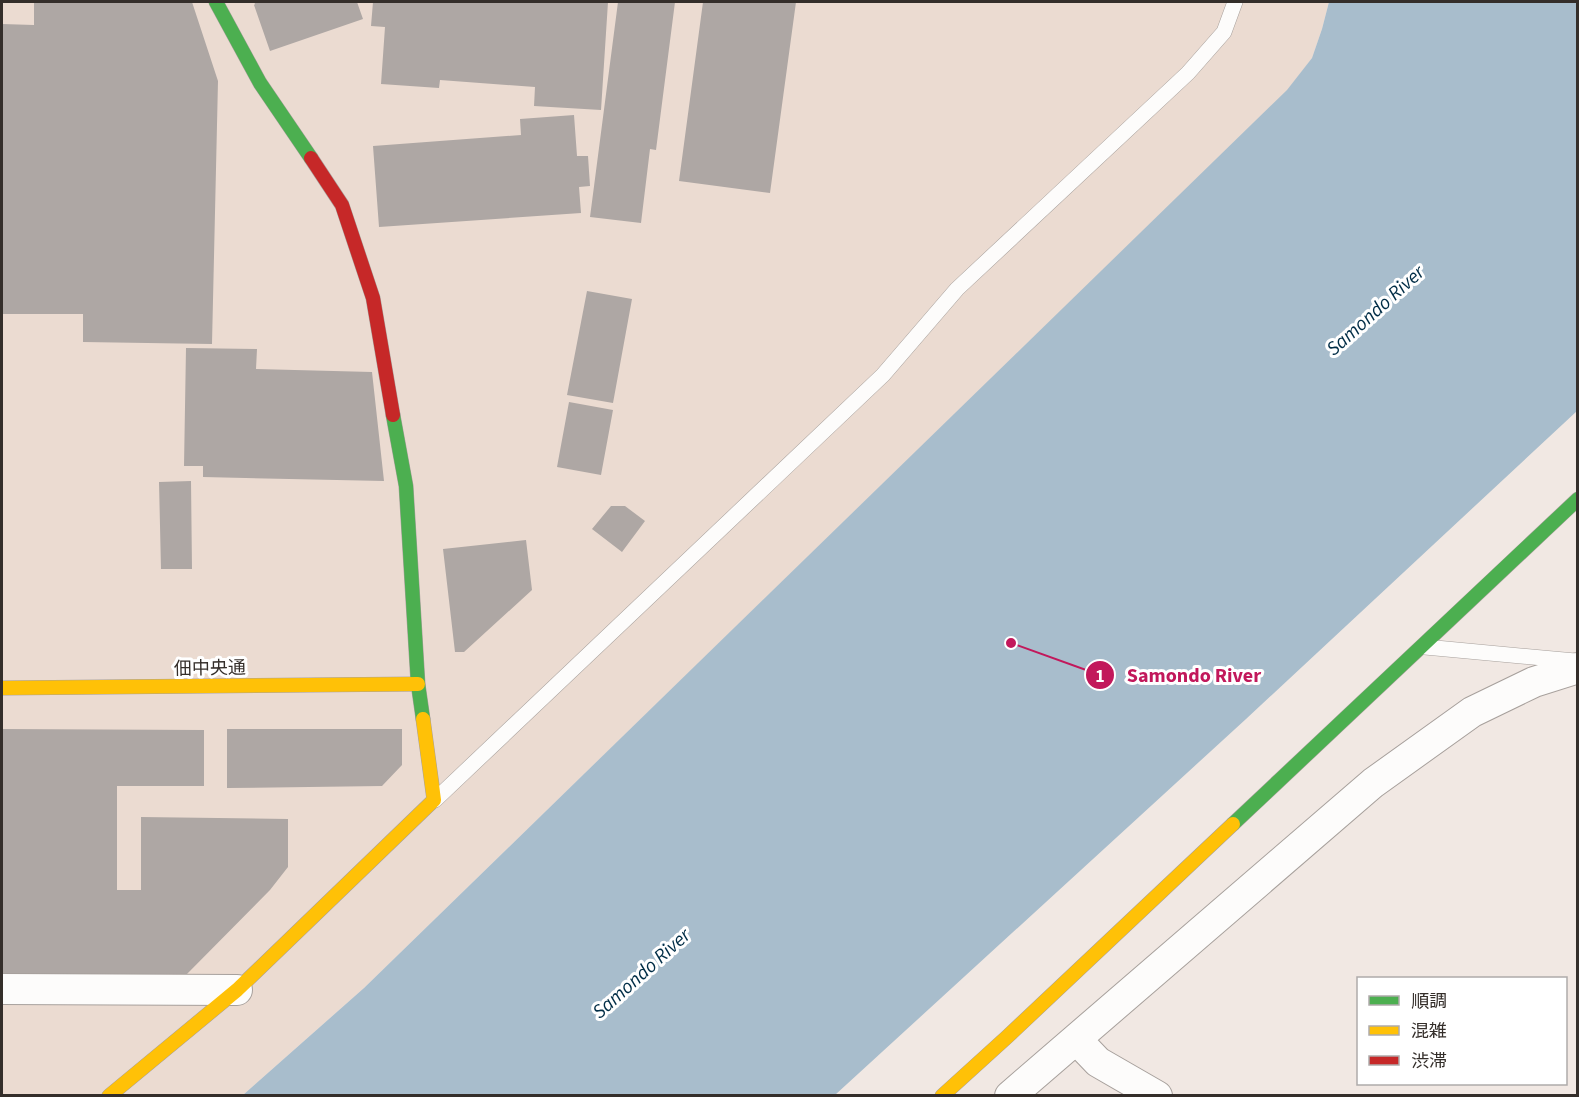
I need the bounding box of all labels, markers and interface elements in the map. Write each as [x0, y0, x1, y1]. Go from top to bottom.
water label: Samondo River [1320, 258, 1432, 363]
street label: 佃中央通 [174, 655, 246, 682]
callout: Samondo River [1085, 656, 1273, 694]
text: Samondo River [1127, 662, 1261, 690]
text: 1 [1095, 664, 1105, 689]
water label: Samondo River [586, 921, 698, 1026]
legend [1357, 977, 1567, 1085]
text: 順調 [1411, 989, 1447, 1014]
text: 混雑 [1411, 1019, 1447, 1044]
text: 渋滞 [1411, 1049, 1447, 1074]

